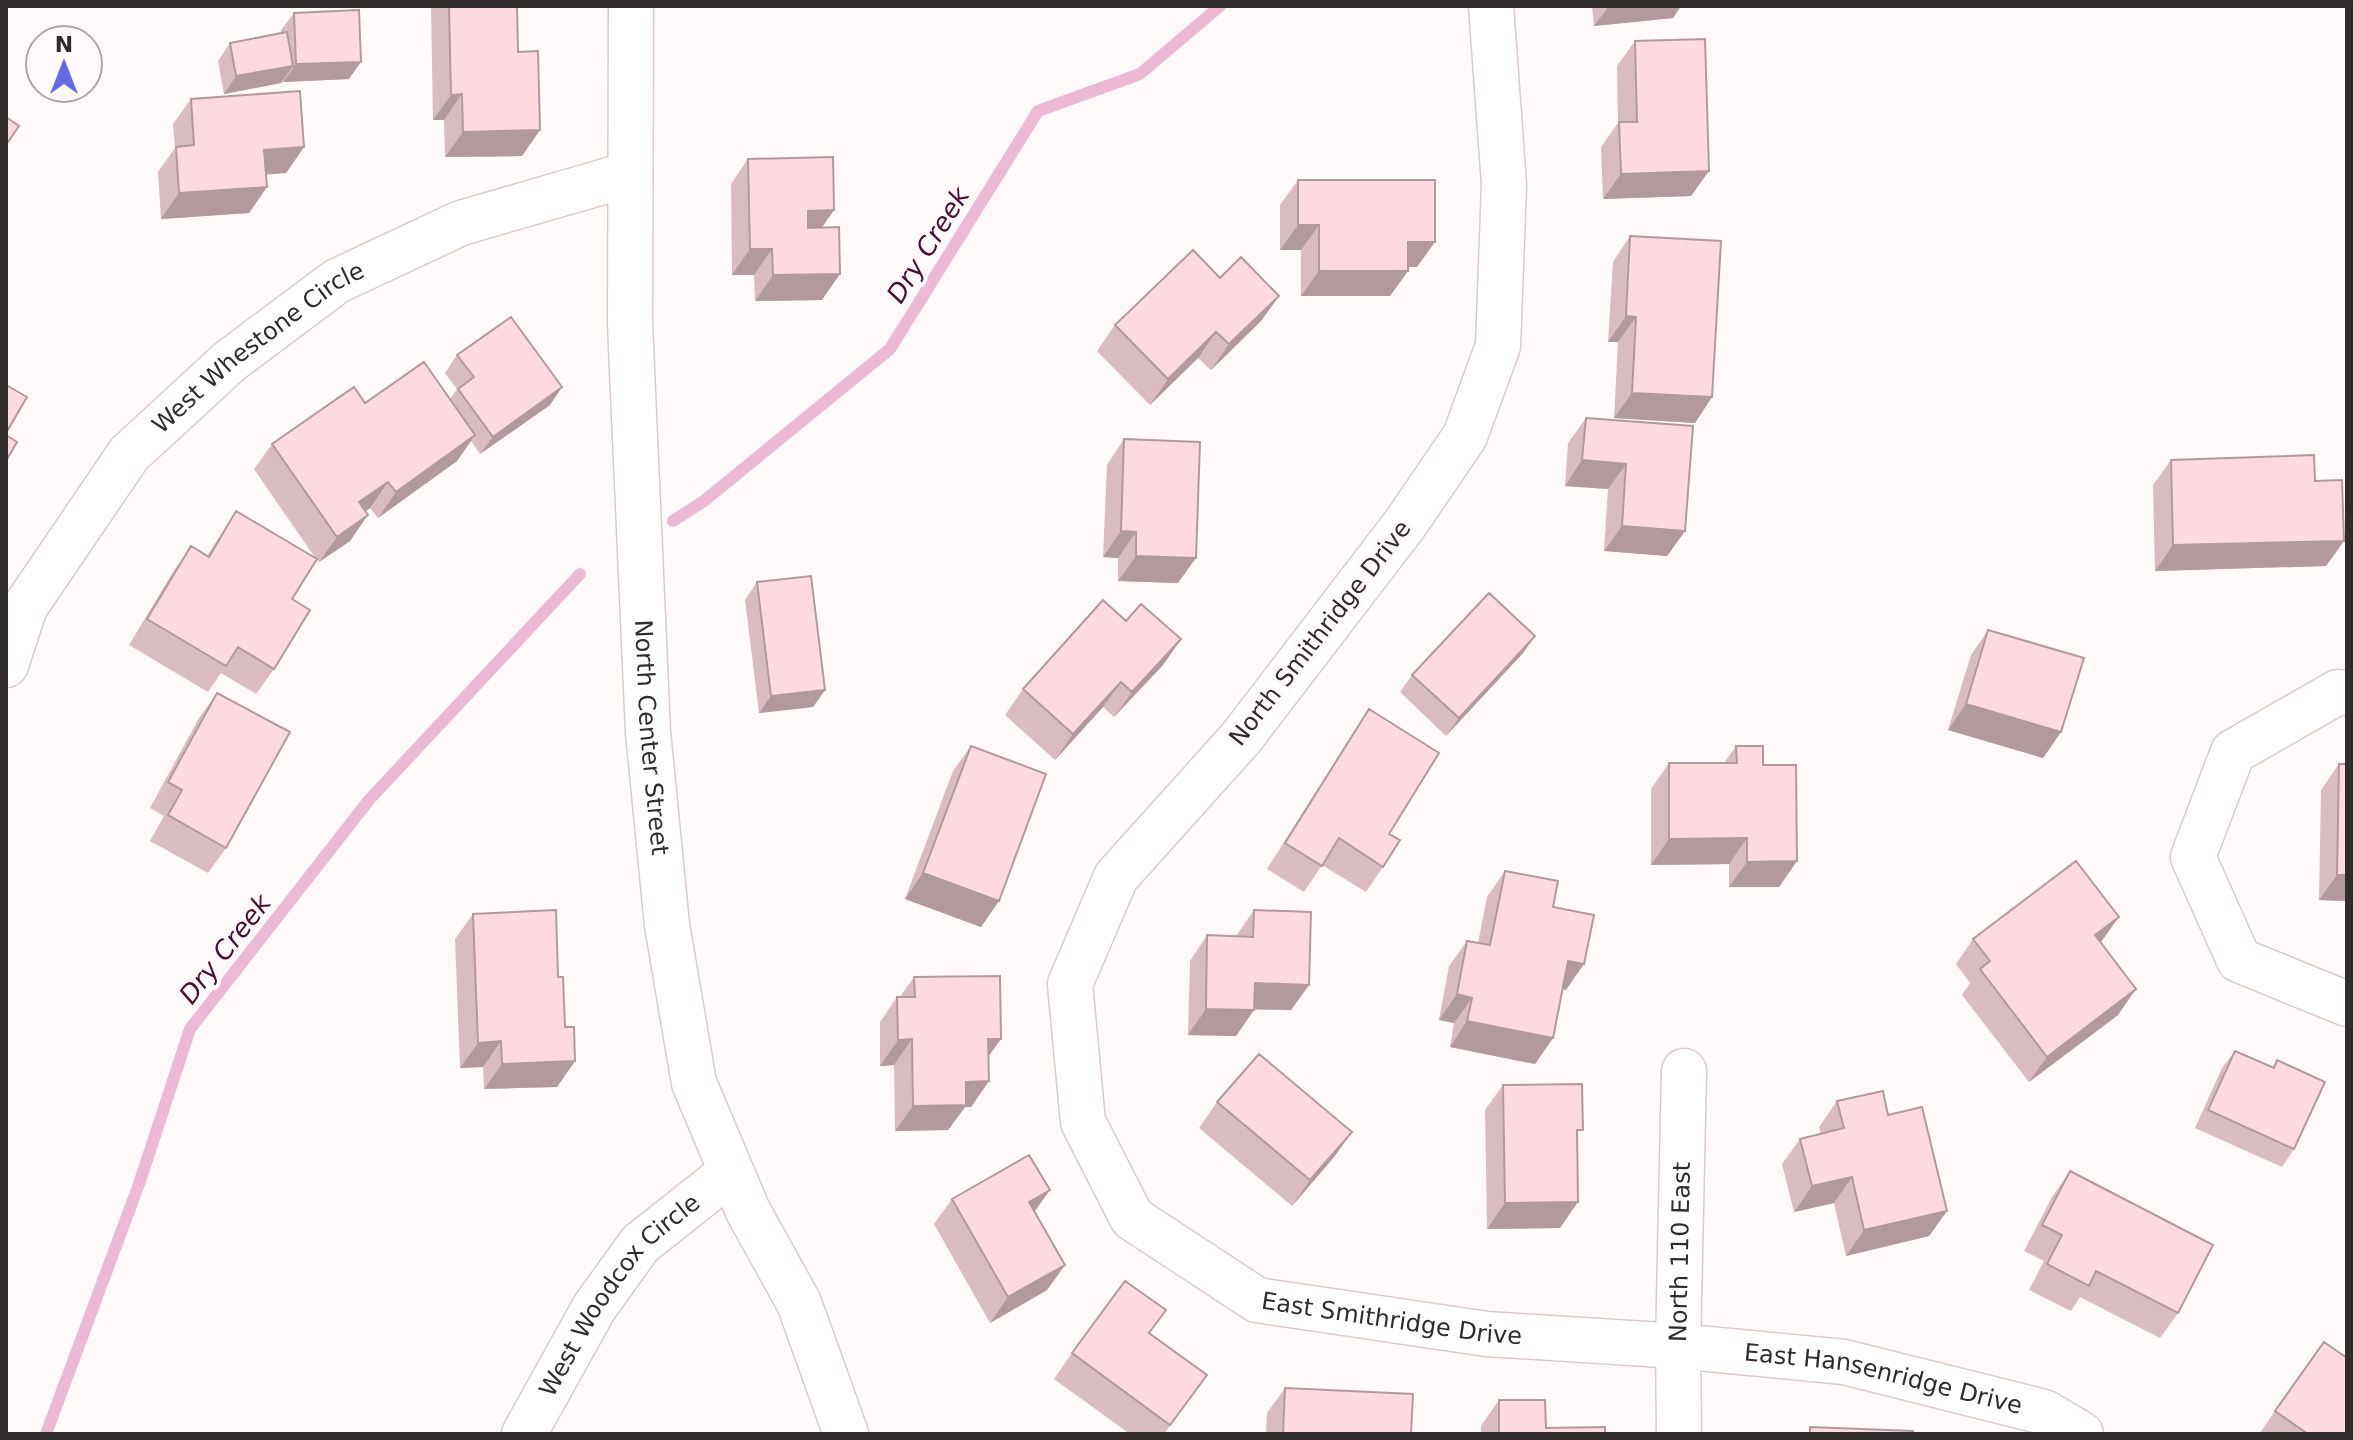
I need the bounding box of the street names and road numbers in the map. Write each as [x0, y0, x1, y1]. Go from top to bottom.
street label: West Whestone Circle [147, 256, 368, 439]
street label: North Smithridge Drive [1223, 515, 1417, 751]
street label: North Center Street [629, 619, 674, 856]
street label: North 110 East [1664, 1162, 1696, 1342]
street label: West Woodcox Circle [534, 1188, 705, 1401]
street label: East Smithridge Drive [1260, 1287, 1523, 1350]
street label: East Hansenridge Drive [1743, 1338, 2025, 1420]

